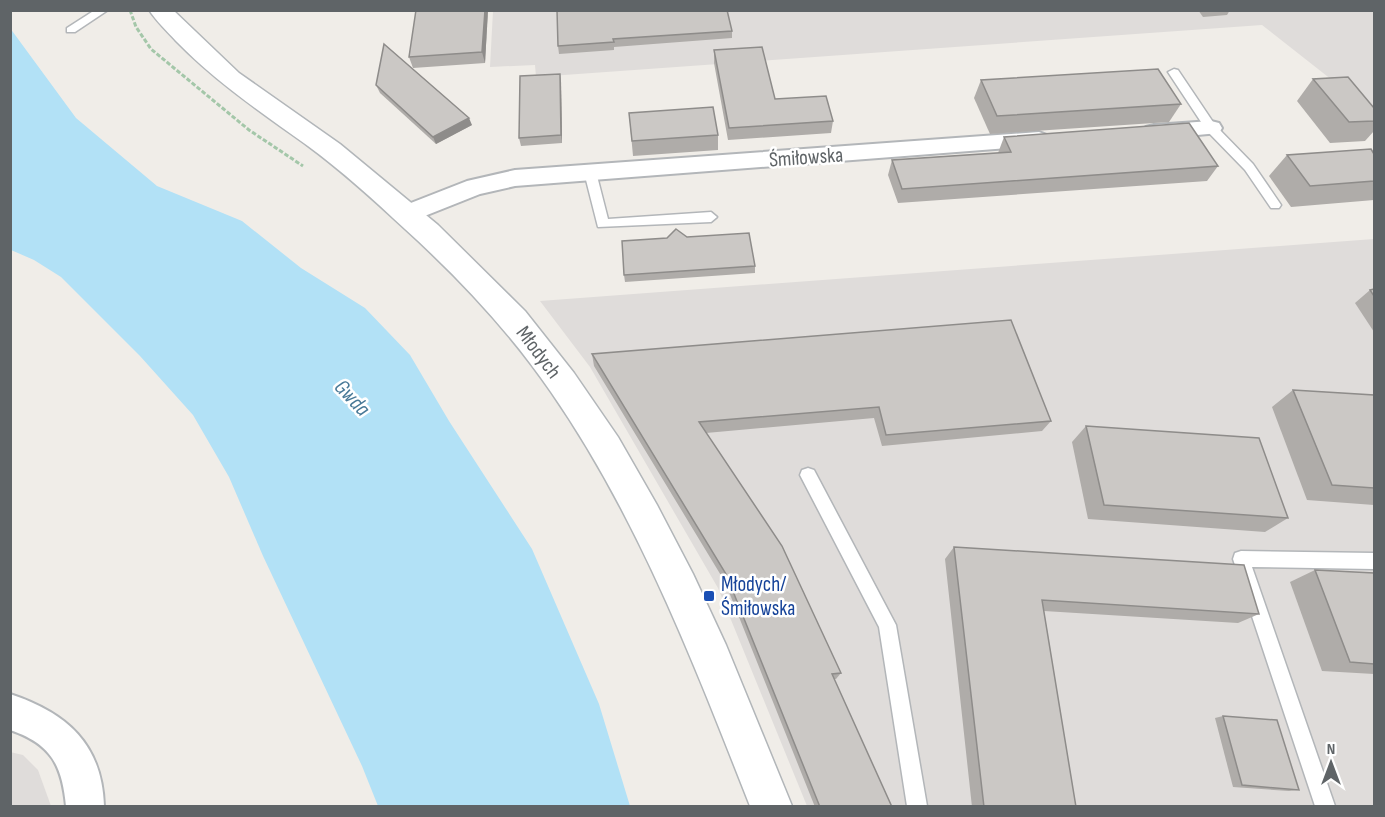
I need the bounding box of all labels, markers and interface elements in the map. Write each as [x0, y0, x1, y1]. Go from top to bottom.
street label: Śmiłowska [768, 142, 844, 173]
street label: Młodych [511, 321, 566, 383]
water label: Gwda [328, 374, 376, 422]
place label: Młodych/ Śmiłowska [721, 572, 795, 621]
marker: Młodych/ Śmiłowska [702, 589, 716, 603]
north arrow [1301, 733, 1361, 793]
text: N [1327, 740, 1335, 759]

